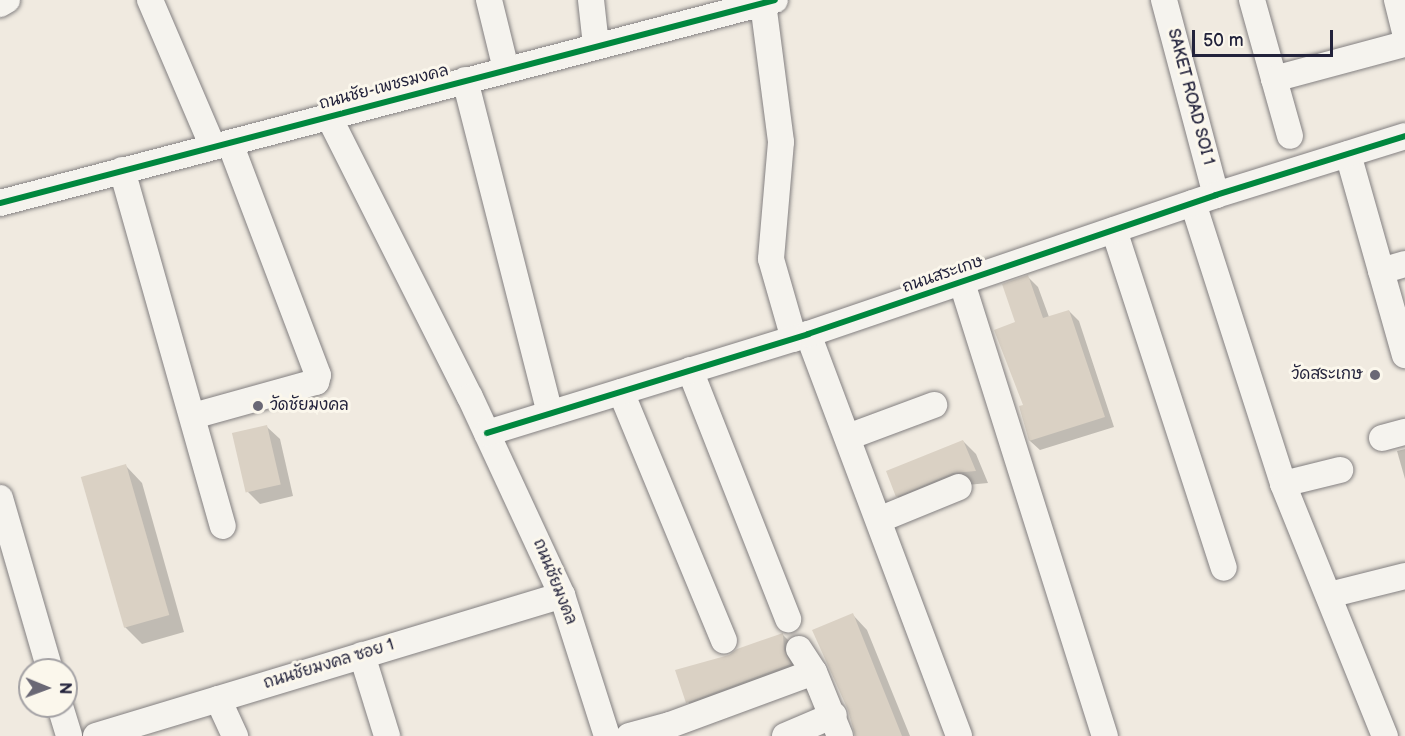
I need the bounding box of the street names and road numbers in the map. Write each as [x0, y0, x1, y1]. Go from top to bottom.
street label: SAKET ROAD SOI 1 [1163, 27, 1217, 167]
street label: ถนนชัย-เพชรมงคล [317, 62, 451, 114]
street label: ถนนสระเกษ [900, 252, 986, 298]
street label: ถนนชัยมงคล [528, 536, 580, 628]
street label: ถนนชัยมงคล ซอย 1 [261, 636, 397, 694]

